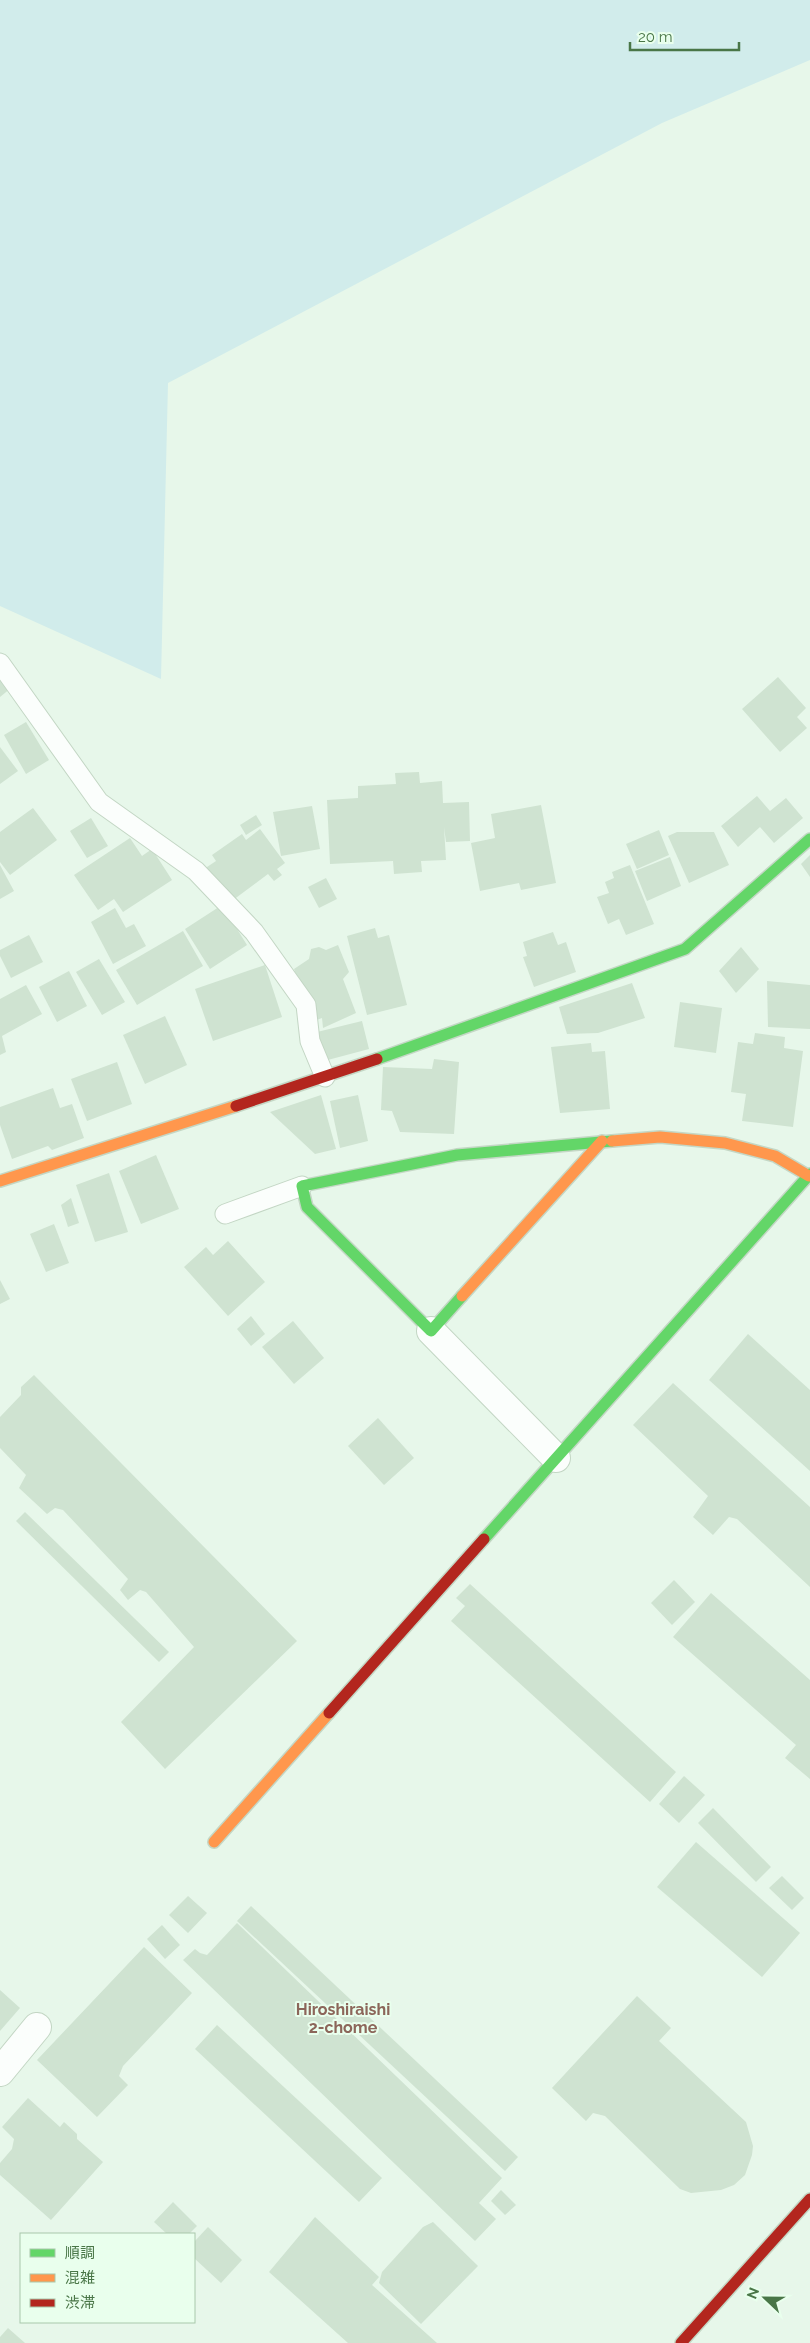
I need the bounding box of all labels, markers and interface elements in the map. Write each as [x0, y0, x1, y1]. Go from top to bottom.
scale bar [630, 20, 739, 52]
text: 20 m [638, 28, 673, 46]
district label: Hiroshiraishi 2-chome [296, 2000, 390, 2037]
legend [20, 2233, 195, 2323]
text: 順調 [65, 2244, 95, 2262]
text: 混雑 [65, 2269, 95, 2287]
north arrow [740, 2273, 790, 2323]
text: N [744, 2285, 762, 2301]
text: 渋滞 [65, 2294, 95, 2312]

